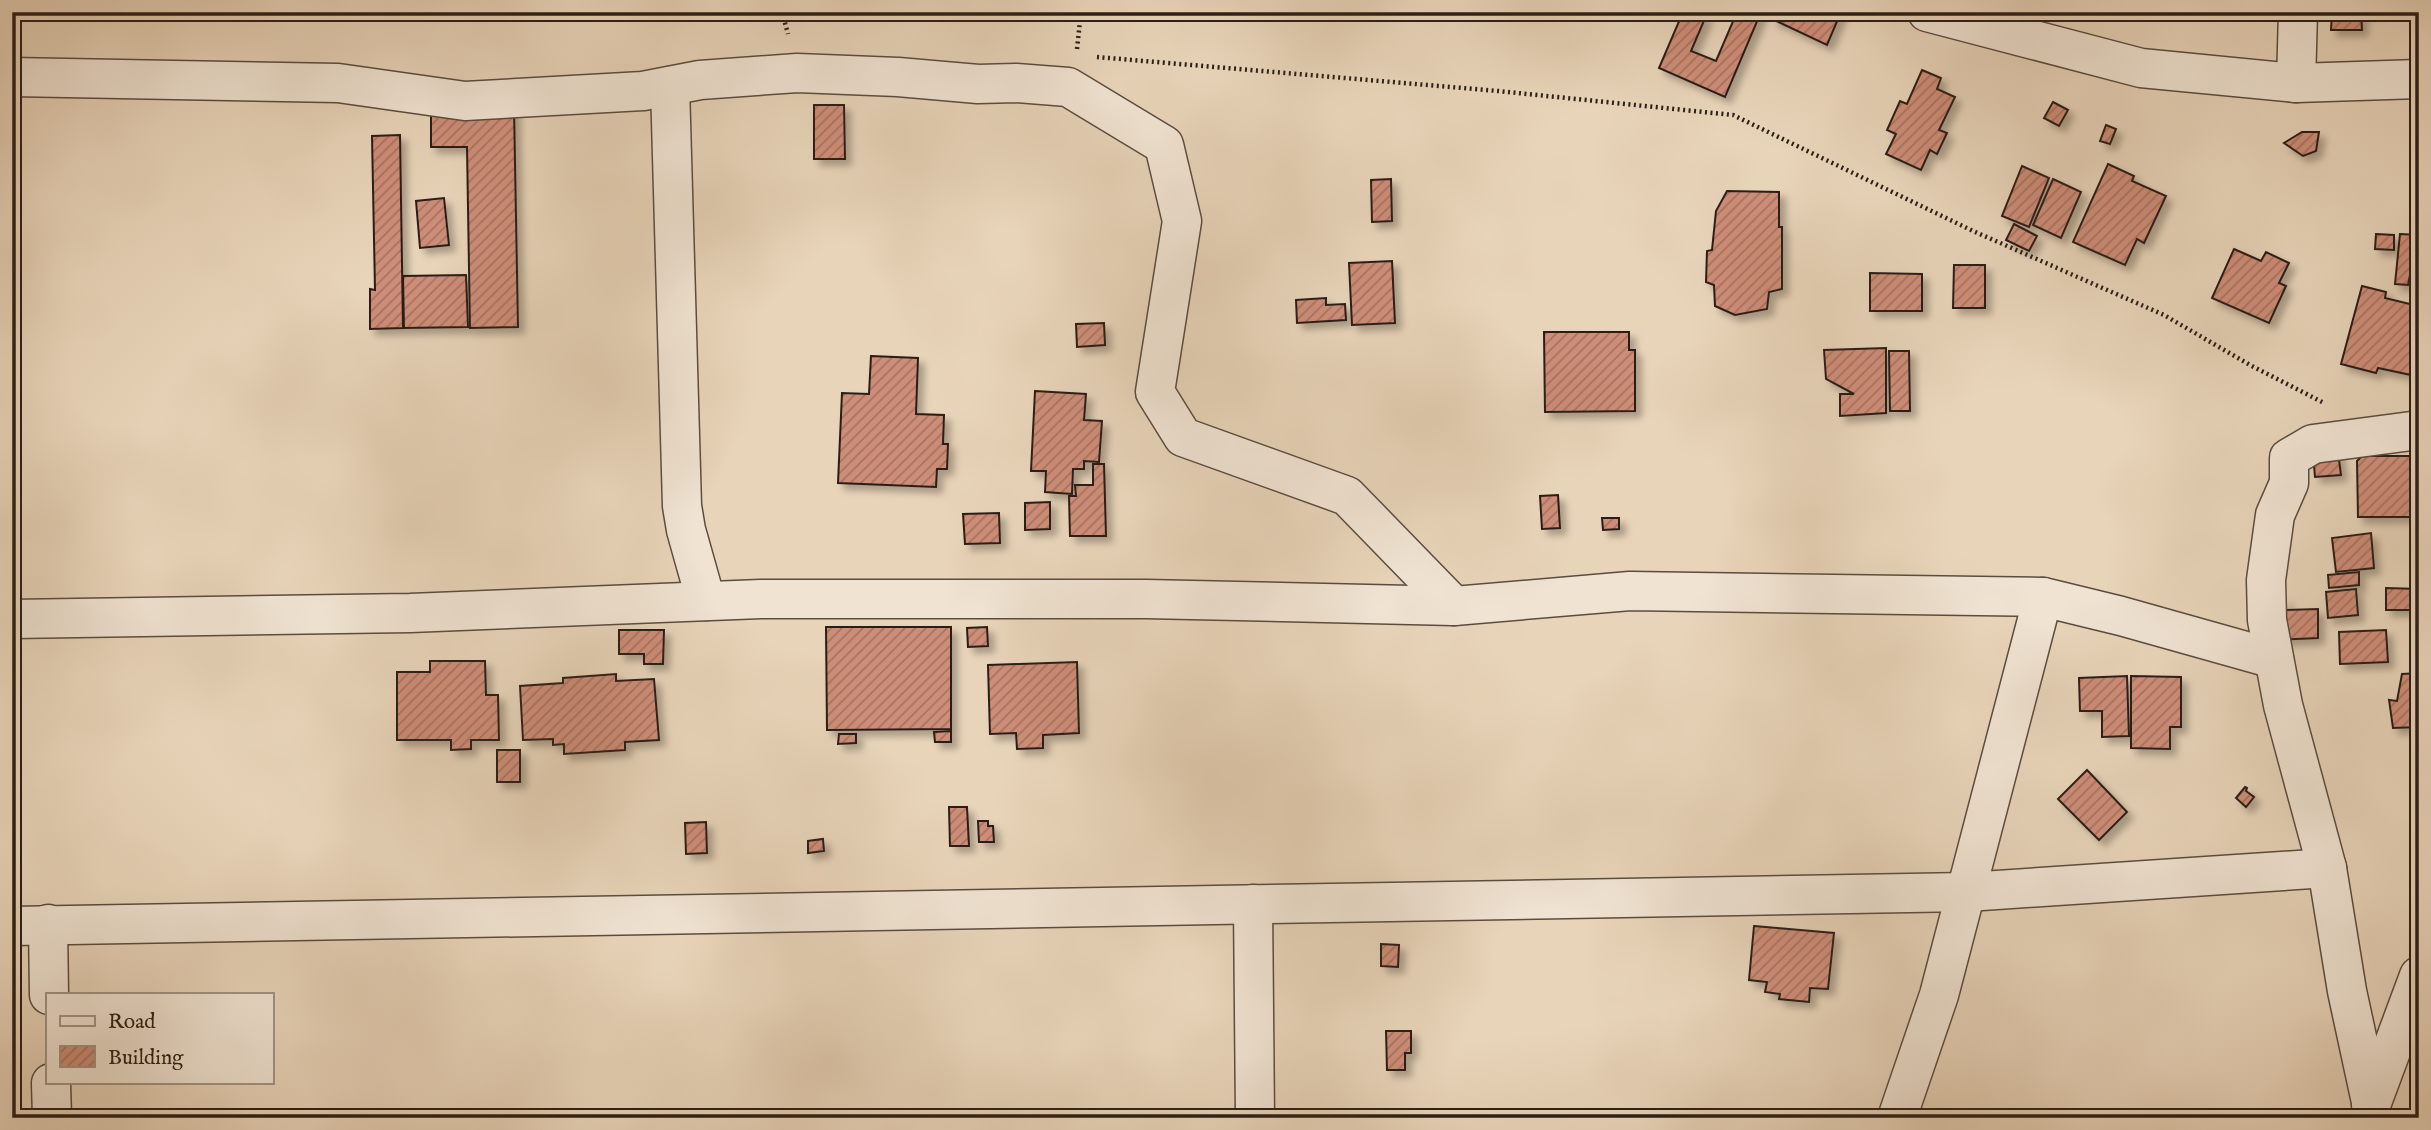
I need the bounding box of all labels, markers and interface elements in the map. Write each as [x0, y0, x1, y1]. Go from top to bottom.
legend [46, 993, 273, 1084]
text: Road [108, 1009, 156, 1036]
text: Building [108, 1045, 184, 1072]

